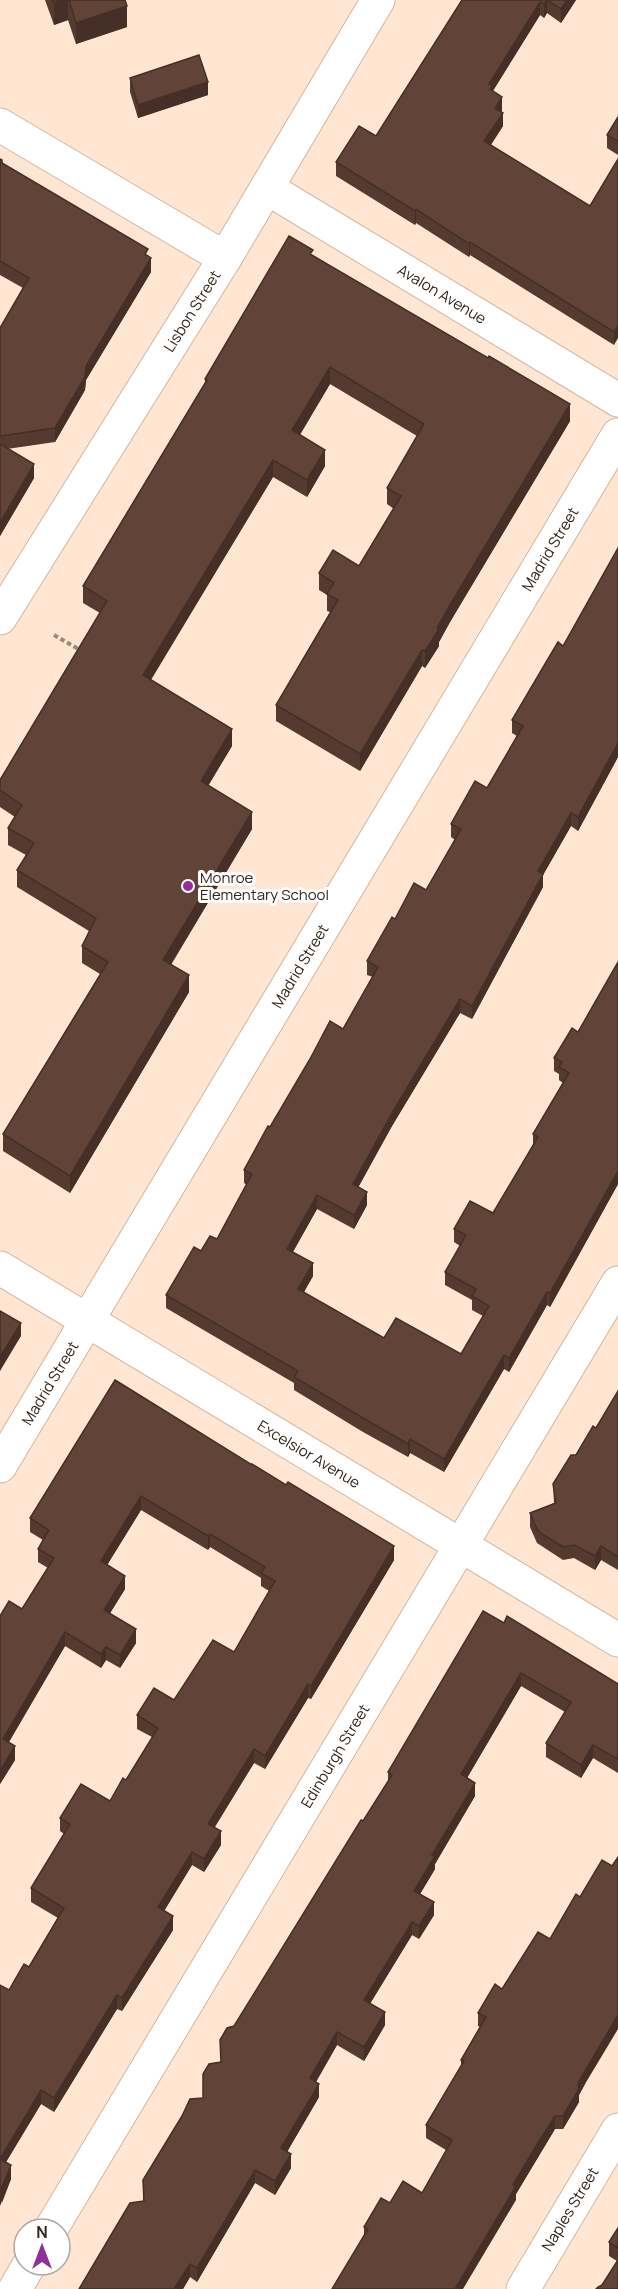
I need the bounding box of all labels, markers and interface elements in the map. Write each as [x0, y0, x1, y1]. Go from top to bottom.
street label: Avalon Avenue [394, 259, 490, 329]
street label: Lisbon Street [159, 266, 225, 356]
street label: Madrid Street [517, 503, 583, 595]
place label: Monroe Elementary School [200, 867, 329, 905]
marker: Monroe Elementary School [181, 879, 195, 893]
street label: Madrid Street [267, 920, 333, 1012]
street label: Madrid Street [17, 1337, 83, 1429]
street label: Excelsior Avenue [254, 1415, 365, 1493]
street label: Edinburgh Street [296, 1700, 374, 1812]
street label: Naples Street [537, 2163, 603, 2255]
north arrow [12, 2217, 72, 2277]
text: N [36, 2221, 48, 2243]

